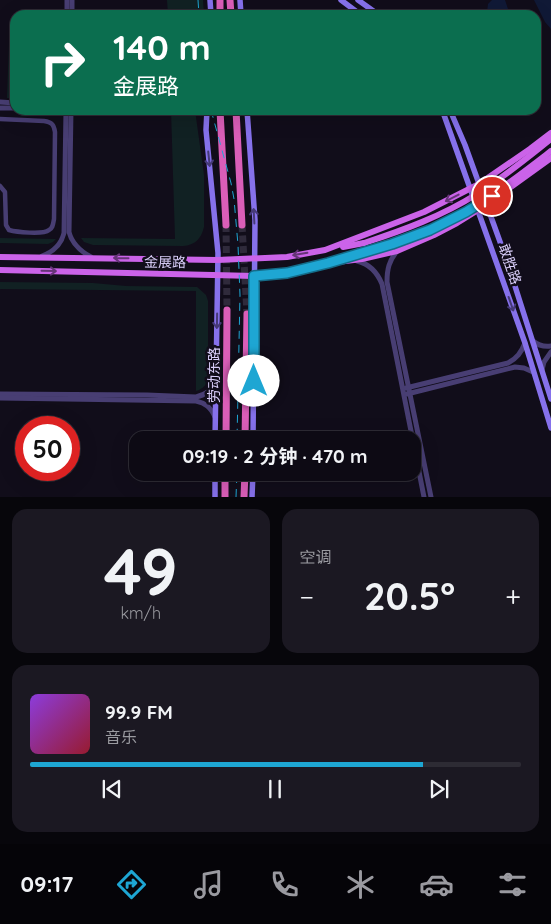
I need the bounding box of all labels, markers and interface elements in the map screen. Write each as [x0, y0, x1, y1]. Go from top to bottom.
text: 140 m [113, 25, 211, 69]
icon: right [30, 30, 95, 95]
text: 金展路 [113, 72, 179, 100]
one-way arrow [204, 150, 214, 166]
pin [471, 175, 513, 217]
icon: arrive [478, 182, 506, 210]
one-way arrow [445, 194, 460, 203]
one-way arrow [250, 209, 259, 225]
street label: 敢胜路 [495, 241, 525, 287]
one-way arrow [293, 250, 309, 260]
street label: 金展路 [144, 253, 186, 271]
one-way arrow [113, 254, 129, 263]
one-way arrow [40, 266, 56, 276]
one-way arrow [507, 296, 516, 311]
one-way arrow [212, 312, 222, 328]
street label: 劳动东路 [205, 347, 223, 403]
position arrow [227, 354, 279, 406]
speed limit sign: 50 [15, 416, 80, 481]
text: 09:19 · 2 分钟 · 470 m [182, 444, 368, 468]
text: 49 [104, 530, 178, 611]
text: 空调 [300, 547, 332, 567]
text: 20.5° [364, 572, 455, 620]
text: − [300, 579, 314, 614]
text: + [505, 579, 521, 614]
text: km/h [120, 603, 161, 623]
text: 99.9 FM [105, 700, 173, 724]
text: 音乐 [105, 727, 137, 747]
icon: previous [98, 775, 126, 803]
icon: pause [261, 775, 289, 803]
icon: next [425, 775, 453, 803]
icon: directions [114, 867, 149, 902]
icon: music [191, 867, 226, 902]
icon: phone [267, 867, 302, 902]
icon: climate [343, 867, 378, 902]
icon: car [419, 867, 454, 902]
icon: filters [495, 867, 530, 902]
text: 09:17 [21, 870, 73, 898]

